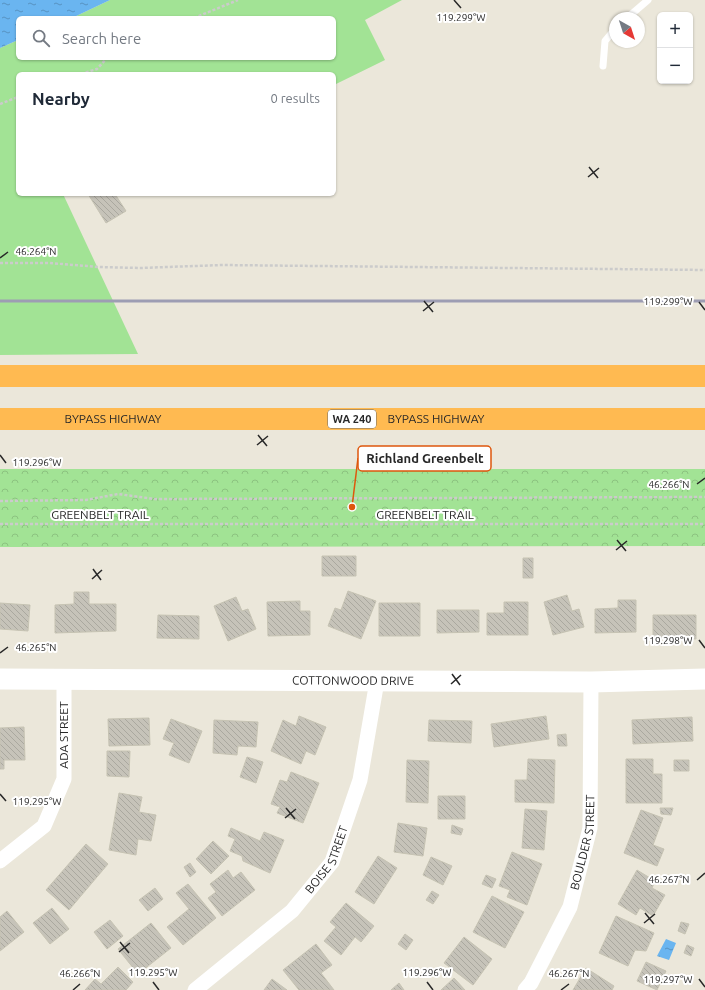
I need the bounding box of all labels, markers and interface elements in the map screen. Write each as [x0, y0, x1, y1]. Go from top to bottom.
text: 119.299°W [437, 12, 485, 23]
north arrow [609, 12, 645, 48]
map controls [657, 12, 693, 84]
button: + [657, 12, 693, 48]
search box [16, 16, 336, 60]
icon: search [30, 27, 52, 49]
text: Search here [62, 30, 141, 47]
button: − [657, 48, 693, 84]
text: Nearby [32, 89, 90, 108]
text: 0 results [270, 91, 320, 105]
text: 46.264°N [15, 246, 57, 257]
text: 119.299°W [644, 296, 692, 307]
road number: WA 240 [328, 410, 376, 428]
street label: BYPASS HIGHWAY [64, 412, 162, 425]
street label: BYPASS HIGHWAY [387, 412, 485, 425]
callout: Richland Greenbelt [358, 446, 491, 471]
text: Richland Greenbelt [366, 451, 484, 465]
text: 119.296°W [13, 457, 61, 468]
text: 46.266°N [648, 479, 690, 490]
street label: GREENBELT TRAIL [51, 508, 149, 521]
street label: GREENBELT TRAIL [376, 508, 474, 521]
text: 119.298°W [644, 635, 692, 646]
text: 46.265°N [15, 642, 57, 653]
street label: COTTONWOOD DRIVE [292, 673, 414, 687]
street label: ADA STREET [57, 701, 70, 769]
street label: BOULDER STREET [568, 794, 596, 891]
text: 119.295°W [13, 796, 61, 807]
street label: BOISE STREET [302, 824, 350, 896]
text: 46.267°N [648, 874, 690, 885]
text: 119.295°W [129, 967, 177, 978]
text: 119.296°W [403, 967, 451, 978]
text: 46.266°N [59, 968, 101, 979]
text: 46.267°N [548, 968, 590, 979]
text: 119.297°W [644, 974, 692, 985]

